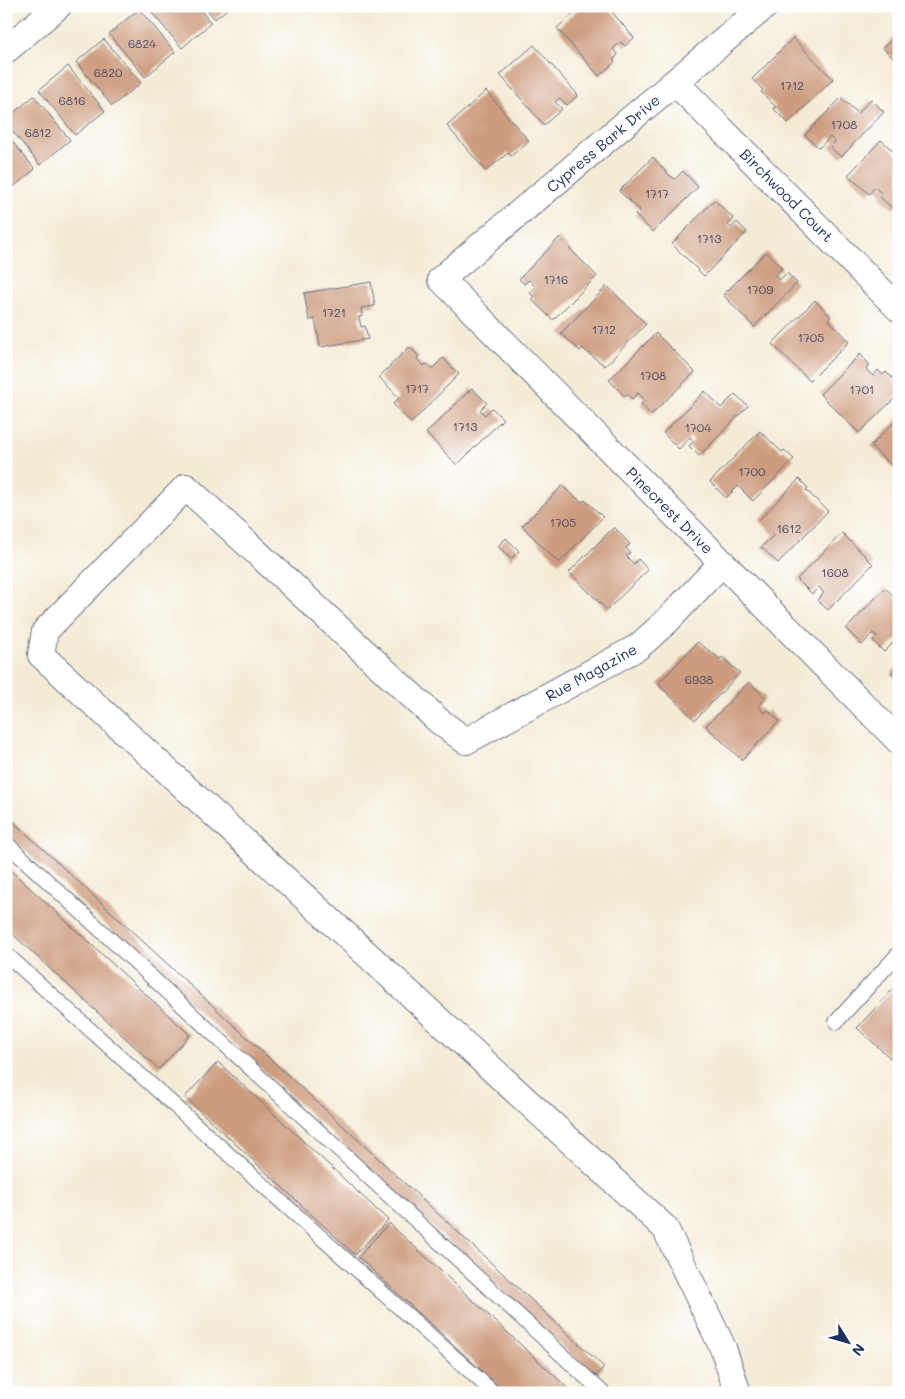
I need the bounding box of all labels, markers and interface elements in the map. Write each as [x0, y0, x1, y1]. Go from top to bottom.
house number: 6824 [128, 35, 156, 51]
house number: 6820 [94, 64, 123, 80]
house number: 1712 [780, 77, 804, 93]
street label: Cypress Bark Drive [542, 90, 664, 196]
house number: 6816 [58, 92, 86, 108]
house number: 1708 [831, 116, 857, 132]
house number: 6812 [25, 124, 51, 140]
street label: Birchwood Court [736, 144, 838, 246]
house number: 1717 [645, 185, 669, 201]
house number: 1713 [697, 230, 721, 246]
house number: 1716 [544, 271, 568, 287]
house number: 1709 [747, 281, 773, 297]
house number: 1721 [322, 304, 346, 320]
house number: 1712 [592, 321, 616, 337]
house number: 1705 [798, 329, 824, 345]
house number: 1708 [640, 367, 666, 383]
house number: 1717 [405, 380, 429, 396]
house number: 1701 [850, 381, 874, 397]
house number: 1713 [453, 418, 477, 434]
house number: 1704 [685, 419, 711, 435]
street label: Pinecrest Drive [622, 462, 718, 558]
house number: 1700 [739, 463, 766, 479]
house number: 1705 [550, 514, 576, 530]
house number: 1612 [777, 520, 801, 536]
house number: 1608 [821, 564, 849, 580]
street label: Rue Magazine [542, 639, 640, 705]
house number: 6938 [685, 671, 713, 687]
north arrow [822, 1316, 872, 1366]
text: N [848, 1340, 870, 1360]

